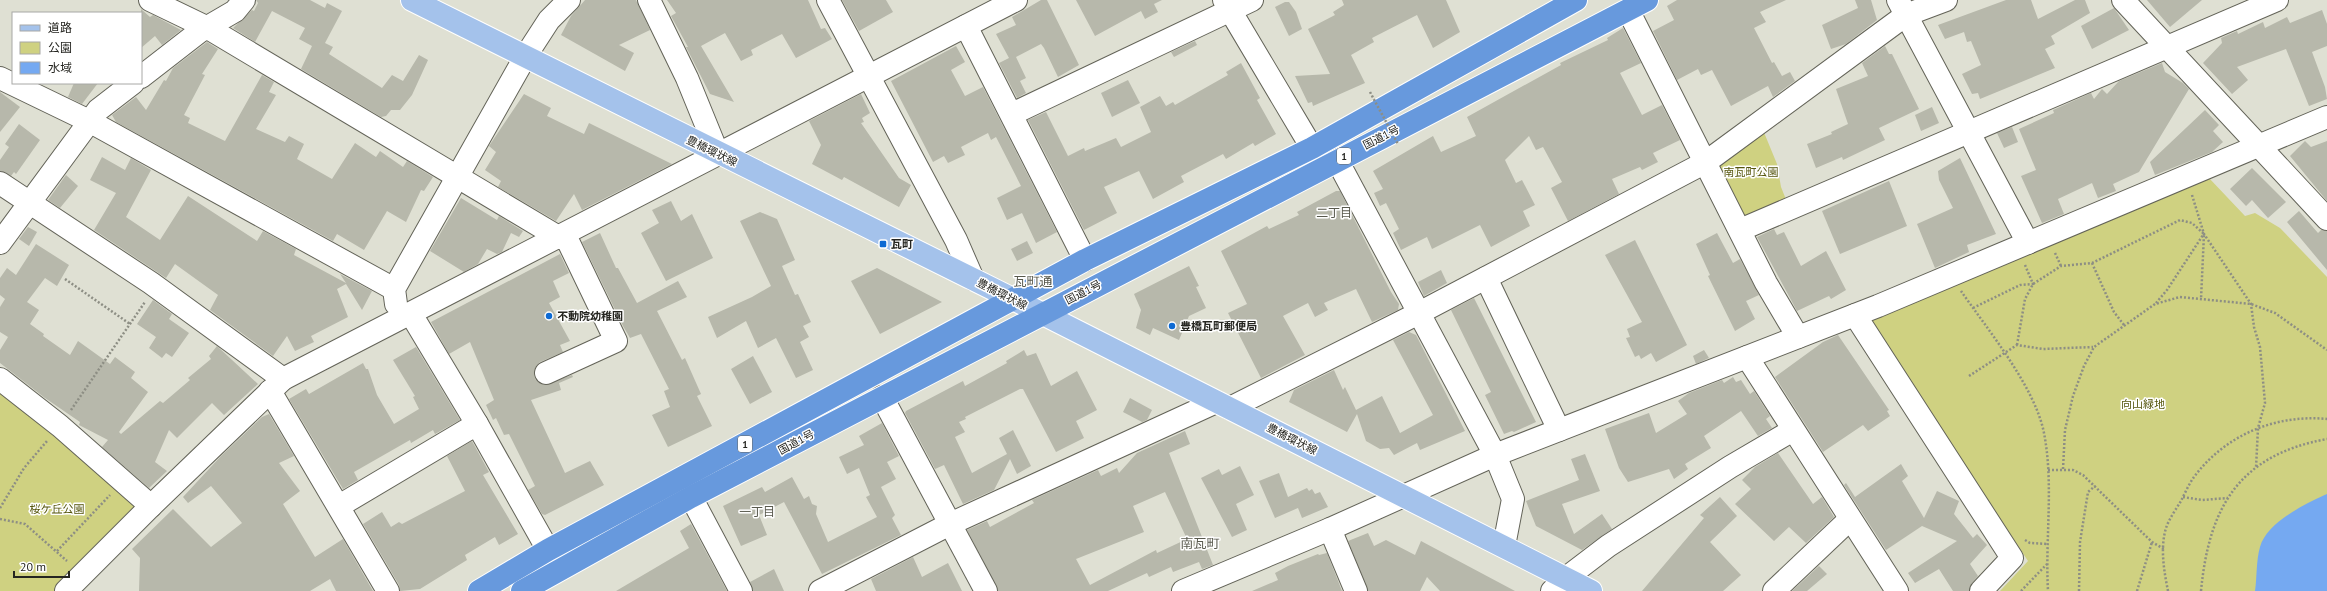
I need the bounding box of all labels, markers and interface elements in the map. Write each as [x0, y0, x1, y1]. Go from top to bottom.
legend [12, 12, 142, 84]
text: 道路 [48, 20, 72, 35]
text: 公園 [48, 40, 72, 55]
text: 水域 [48, 60, 72, 75]
street label: 国道1号 [1360, 122, 1402, 152]
street label: 豊橋環状線 [684, 133, 740, 169]
road number: 1 [1337, 148, 1351, 164]
park label: 南瓦町公園 [1724, 165, 1779, 179]
district label: 二丁目 [1316, 205, 1352, 220]
place label: 瓦町 [891, 237, 913, 251]
marker: 瓦町 [878, 239, 888, 249]
district label: 瓦町通 [1013, 273, 1053, 290]
street label: 豊橋環状線 [974, 275, 1030, 313]
street label: 国道1号 [1062, 277, 1104, 307]
place label: 不動院幼稚園 [557, 309, 623, 323]
marker: 不動院幼稚園 [544, 311, 554, 321]
place label: 豊橋瓦町郵便局 [1180, 319, 1257, 333]
marker: 豊橋瓦町郵便局 [1167, 321, 1177, 331]
park label: 向山緑地 [2121, 397, 2165, 411]
street label: 豊橋環状線 [1264, 420, 1320, 458]
street label: 国道1号 [775, 427, 817, 457]
road number: 1 [738, 436, 752, 452]
park label: 桜ケ丘公園 [30, 502, 85, 516]
district label: 一丁目 [739, 504, 775, 519]
district label: 南瓦町 [1180, 535, 1220, 552]
scale bar [14, 553, 69, 579]
text: 20 m [20, 559, 46, 574]

